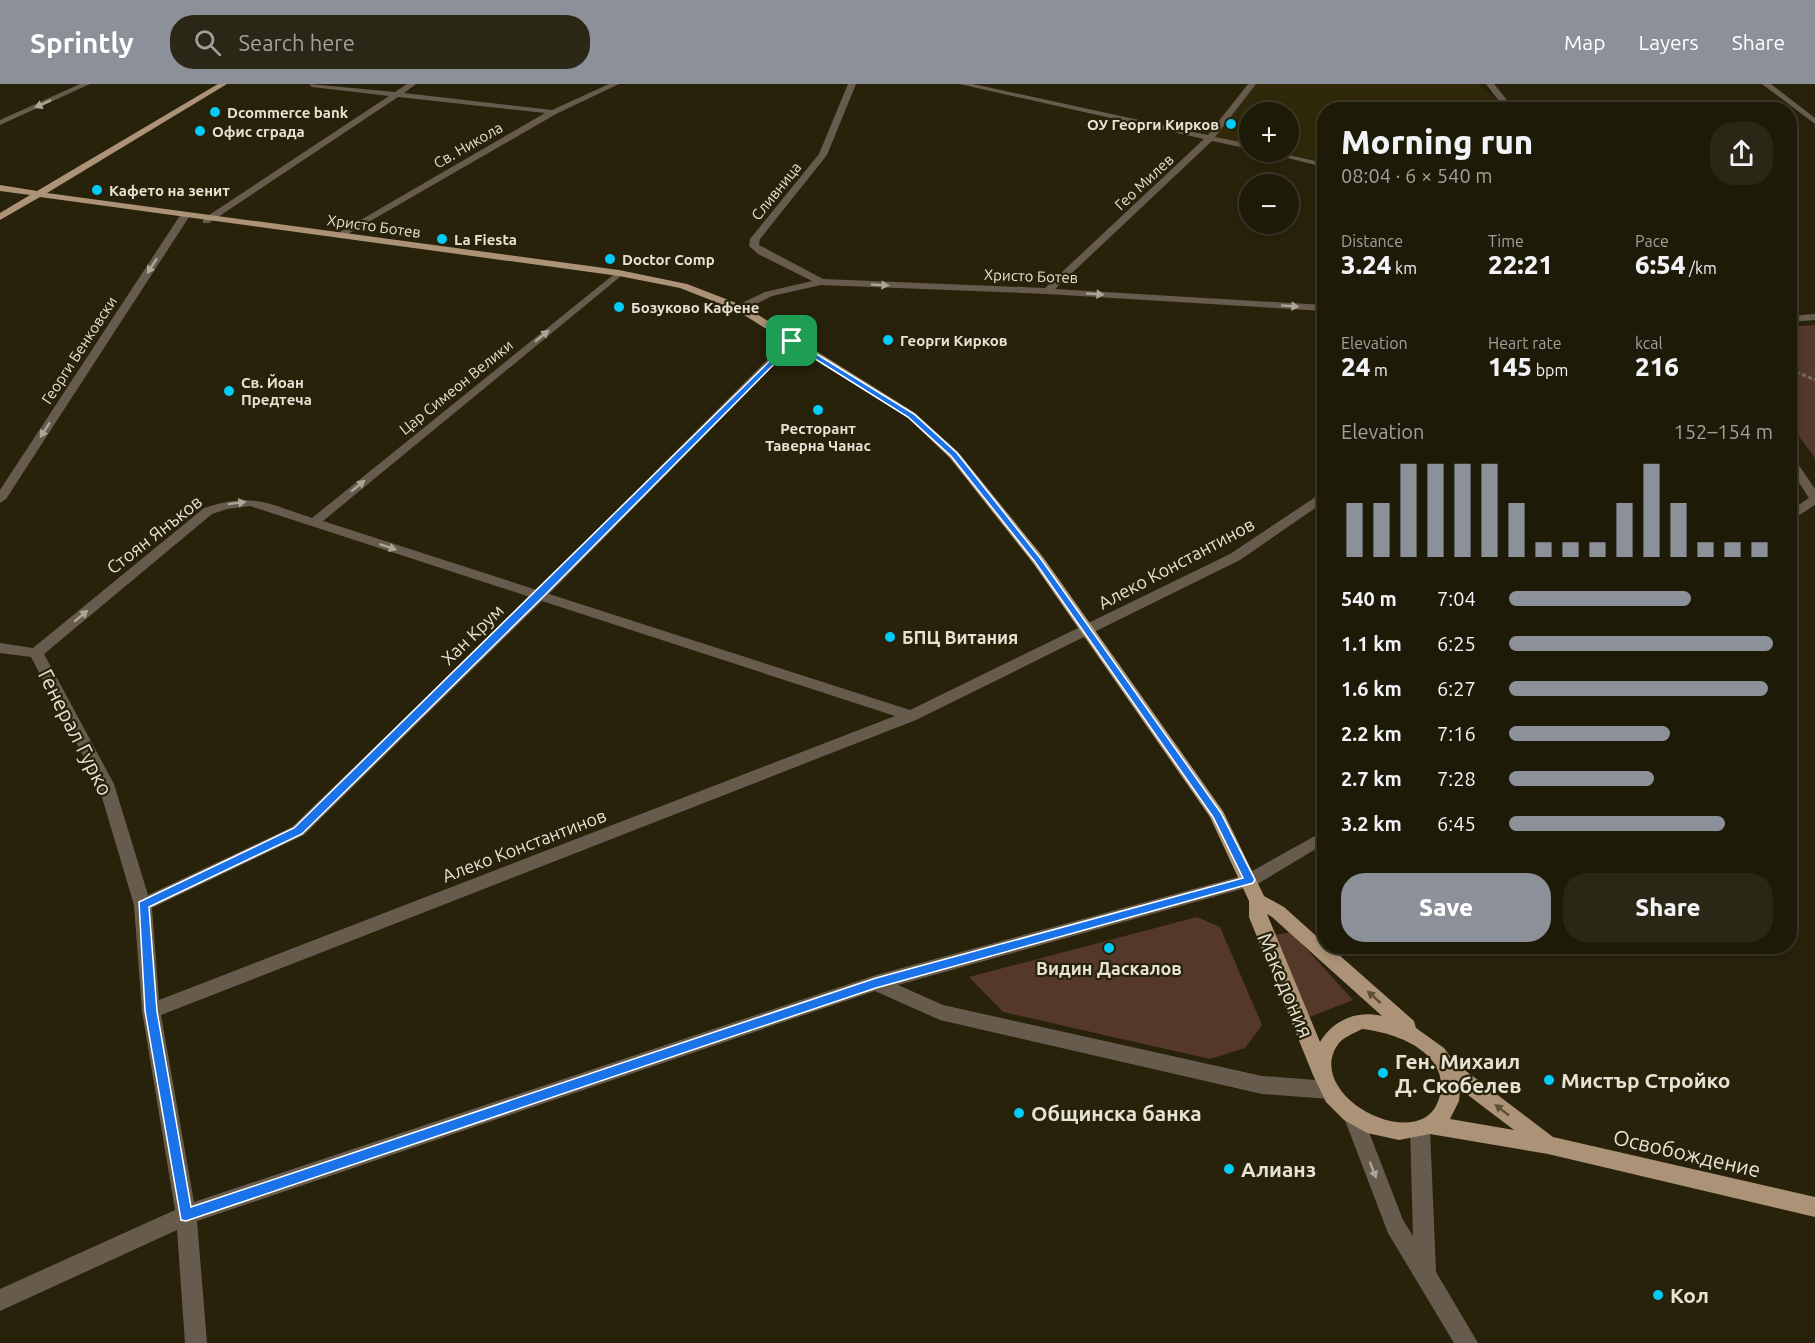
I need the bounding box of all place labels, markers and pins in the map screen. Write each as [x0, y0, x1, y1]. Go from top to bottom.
place label: Dcommerce bank [227, 104, 349, 121]
marker: Dcommerce bank [208, 105, 222, 119]
place label: ОУ Георги Кирков [1087, 116, 1219, 133]
marker: ОУ Георги Кирков [1224, 117, 1238, 131]
place label: Офис сграда [212, 123, 305, 140]
marker: Офис сграда [193, 124, 207, 138]
place label: Кафето на зенит [109, 182, 230, 199]
marker: Кафето на зенит [90, 183, 104, 197]
place label: La Fiesta [454, 231, 517, 248]
marker: La Fiesta [435, 232, 449, 246]
place label: Doctor Comp [622, 251, 715, 268]
marker: Doctor Comp [603, 252, 617, 266]
place label: Бозуково Кафене [631, 299, 759, 316]
marker: Бозуково Кафене [612, 300, 626, 314]
pin [766, 315, 817, 366]
place label: Георги Кирков [900, 332, 1008, 349]
marker: Георги Кирков [881, 333, 895, 347]
place label: Св. Йоан Предтеча [241, 373, 312, 408]
marker: Св. Йоан Предтеча [222, 384, 236, 398]
marker: Ресторант Таверна Чанас [811, 403, 825, 417]
place label: Ресторант Таверна Чанас [765, 420, 871, 454]
place label: БПЦ Витания [902, 627, 1018, 647]
marker: БПЦ Витания [883, 630, 897, 644]
marker: Видин Даскалов [1102, 941, 1116, 955]
place label: Видин Даскалов [1036, 958, 1182, 978]
place label: Ген. Михаил Д. Скобелев [1395, 1049, 1522, 1097]
marker: Ген. Михаил Д. Скобелев [1376, 1066, 1390, 1080]
place label: Мистър Стройко [1561, 1068, 1730, 1092]
marker: Мистър Стройко [1542, 1073, 1556, 1087]
place label: Общинска банка [1031, 1101, 1202, 1125]
marker: Общинска банка [1012, 1106, 1026, 1120]
place label: Алианз [1241, 1157, 1316, 1181]
marker: Алианз [1222, 1162, 1236, 1176]
place label: Кол [1670, 1283, 1709, 1307]
marker: Кол [1651, 1288, 1665, 1302]

